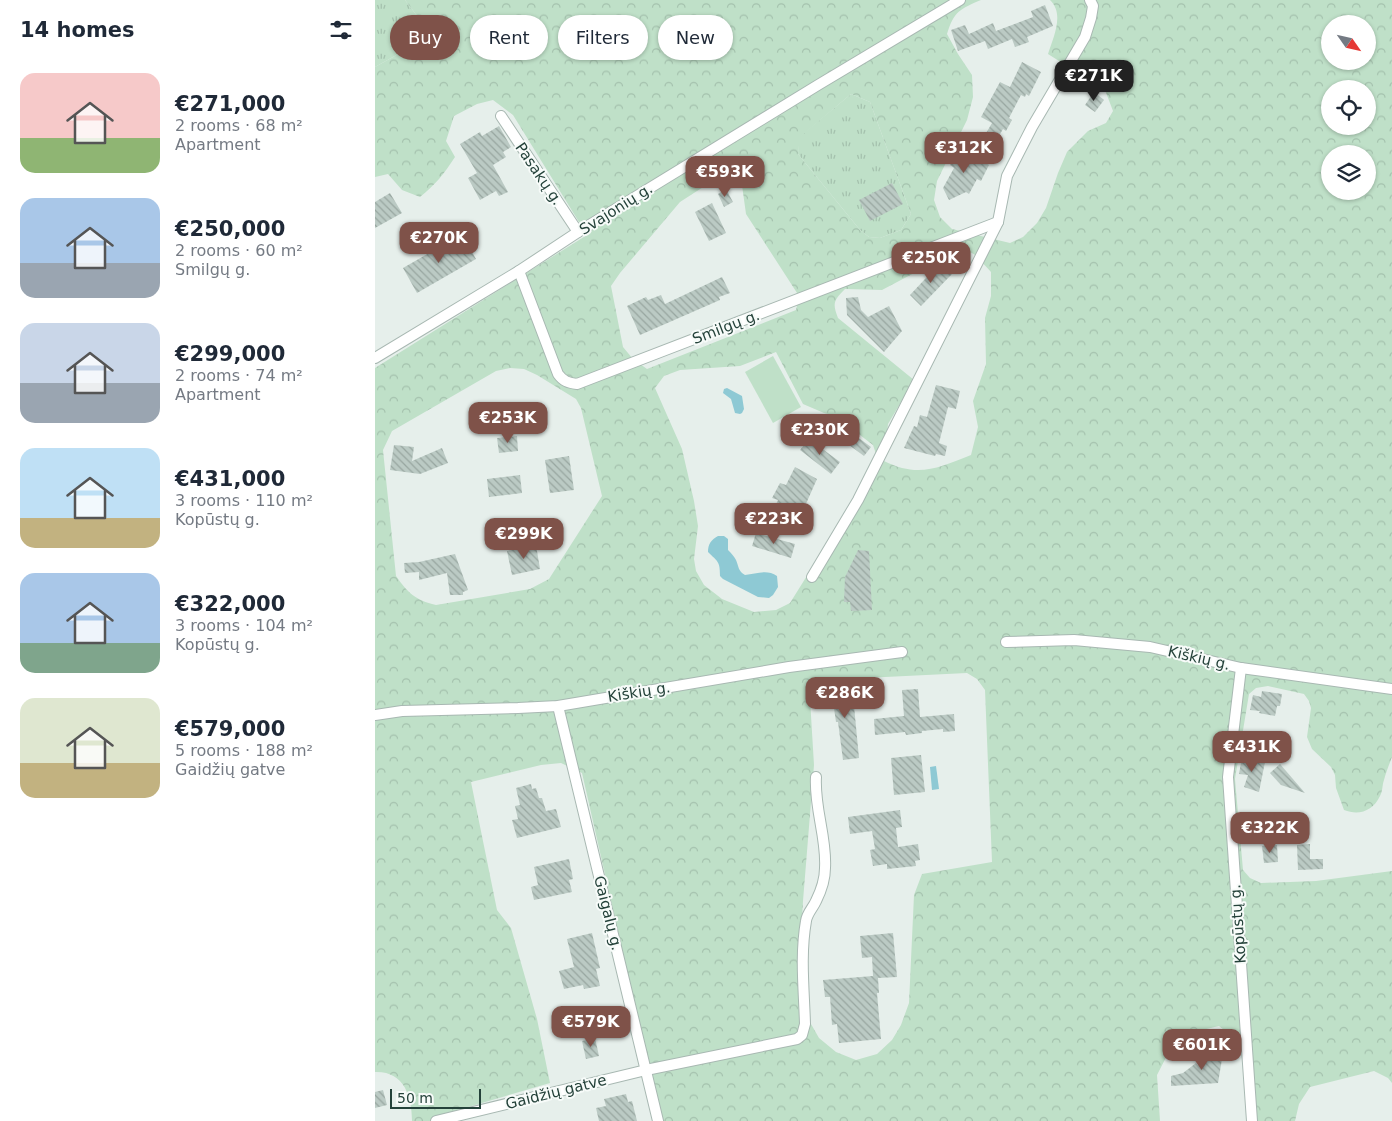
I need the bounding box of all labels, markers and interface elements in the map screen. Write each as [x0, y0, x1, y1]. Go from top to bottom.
chip: Buy [390, 15, 460, 60]
chip: Rent [470, 15, 548, 60]
chip: Filters [558, 15, 648, 60]
chip: New [658, 15, 733, 60]
north arrow [1321, 15, 1376, 70]
map controls [1321, 15, 1376, 200]
icon: filters [327, 16, 355, 44]
text: 14 homes [20, 18, 135, 42]
pin: €271K [1059, 59, 1129, 102]
text: €271K [1066, 66, 1122, 85]
button: locate [1321, 80, 1376, 135]
text: €271,000 [175, 92, 285, 116]
icon: home [60, 93, 120, 153]
text: 2 rooms · 68 m² [175, 116, 303, 135]
pin: €312K [929, 132, 999, 174]
text: Apartment [175, 135, 261, 154]
text: €312K [936, 138, 992, 157]
street label: Pasakų g. [511, 139, 567, 209]
button: layers [1321, 145, 1376, 200]
pin: €593K [690, 156, 760, 198]
text: €593K [697, 162, 753, 181]
street label: Svajonių g. [576, 179, 656, 239]
text: €250,000 [175, 217, 285, 241]
icon: home [60, 218, 120, 278]
pin: €270K [404, 222, 474, 264]
text: €270K [411, 228, 467, 247]
text: 2 rooms · 60 m² [175, 241, 303, 260]
pin: €250K [896, 242, 966, 284]
text: €250K [903, 248, 959, 267]
text: Smilgų g. [175, 260, 250, 279]
street label: Smilgų g. [690, 306, 762, 348]
text: €299,000 [175, 342, 285, 366]
icon: home [60, 343, 120, 403]
text: 2 rooms · 74 m² [175, 366, 303, 385]
text: Apartment [175, 385, 261, 404]
pin: €253K [473, 402, 543, 444]
text: €253K [480, 408, 536, 427]
pin: €230K [785, 414, 855, 456]
text: €230K [792, 420, 848, 439]
text: €431,000 [175, 467, 285, 491]
icon: home [60, 468, 120, 528]
text: 3 rooms · 110 m² [175, 491, 313, 510]
pin: €223K [739, 502, 809, 545]
text: €223K [746, 509, 802, 528]
text: Kopūstų g. [175, 510, 260, 529]
pin: €299K [489, 518, 559, 560]
text: €299K [496, 524, 552, 543]
text: €322,000 [175, 592, 285, 616]
icon: home [60, 593, 120, 653]
text: 3 rooms · 104 m² [175, 616, 313, 635]
text: Kopūstų g. [175, 635, 260, 654]
street label: Kiškių g. [1166, 642, 1232, 674]
pin: €286K [810, 676, 880, 719]
street label: Kiškių g. [606, 678, 672, 706]
text: €286K [817, 683, 873, 702]
text: €579,000 [175, 717, 285, 741]
icon: home [60, 718, 120, 778]
pin: €431K [1217, 730, 1287, 773]
text: €431K [1224, 737, 1280, 756]
text: 5 rooms · 188 m² [175, 741, 313, 760]
text: Gaidžių gatve [175, 760, 285, 779]
pin: €322K [1235, 812, 1305, 854]
text: €322K [1242, 818, 1298, 837]
street label: Gaigalų g. [590, 874, 626, 952]
street label: Kopūstų g. [1226, 884, 1250, 964]
pin: €579K [556, 1006, 626, 1048]
text: €579K [563, 1012, 619, 1031]
pin: €601K [1167, 1028, 1237, 1071]
text: €601K [1174, 1035, 1230, 1054]
street label: Gaidžių gatve [504, 1071, 608, 1113]
scale bar [390, 1086, 481, 1109]
text: 50 m [397, 1090, 433, 1106]

